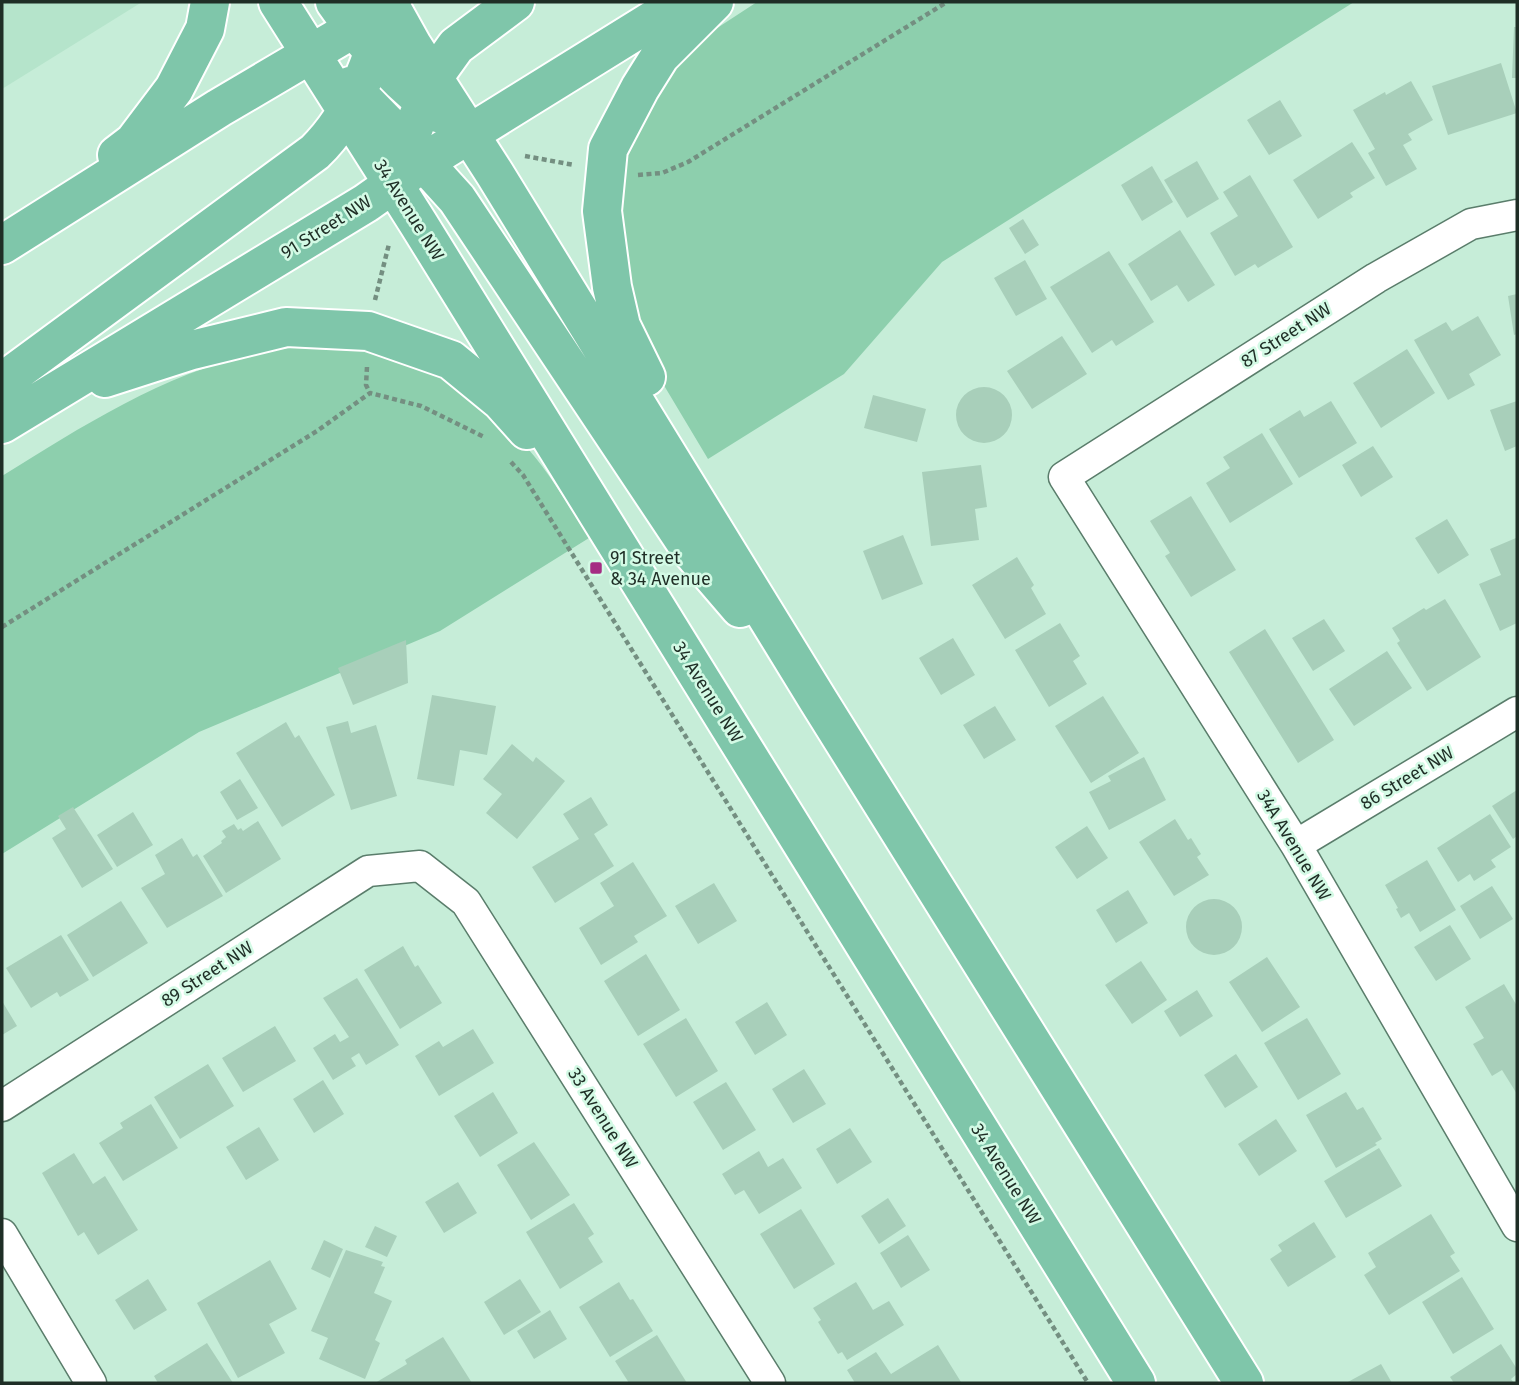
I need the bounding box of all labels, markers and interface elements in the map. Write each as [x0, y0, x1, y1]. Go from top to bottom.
street label: 34 Avenue NW [369, 155, 449, 265]
street label: 91 Street NW [277, 190, 375, 263]
street label: 87 Street NW [1237, 298, 1335, 372]
place label: 91 Street & 34 Avenue [610, 547, 711, 590]
marker: 91 Street & 34 Avenue [588, 560, 604, 576]
street label: 34 Avenue NW [668, 637, 748, 747]
street label: 86 Street NW [1356, 741, 1458, 814]
street label: 34A Avenue NW [1252, 786, 1336, 904]
street label: 89 Street NW [157, 936, 257, 1012]
street label: 33 Avenue NW [563, 1064, 643, 1172]
street label: 34 Avenue NW [966, 1119, 1046, 1229]

